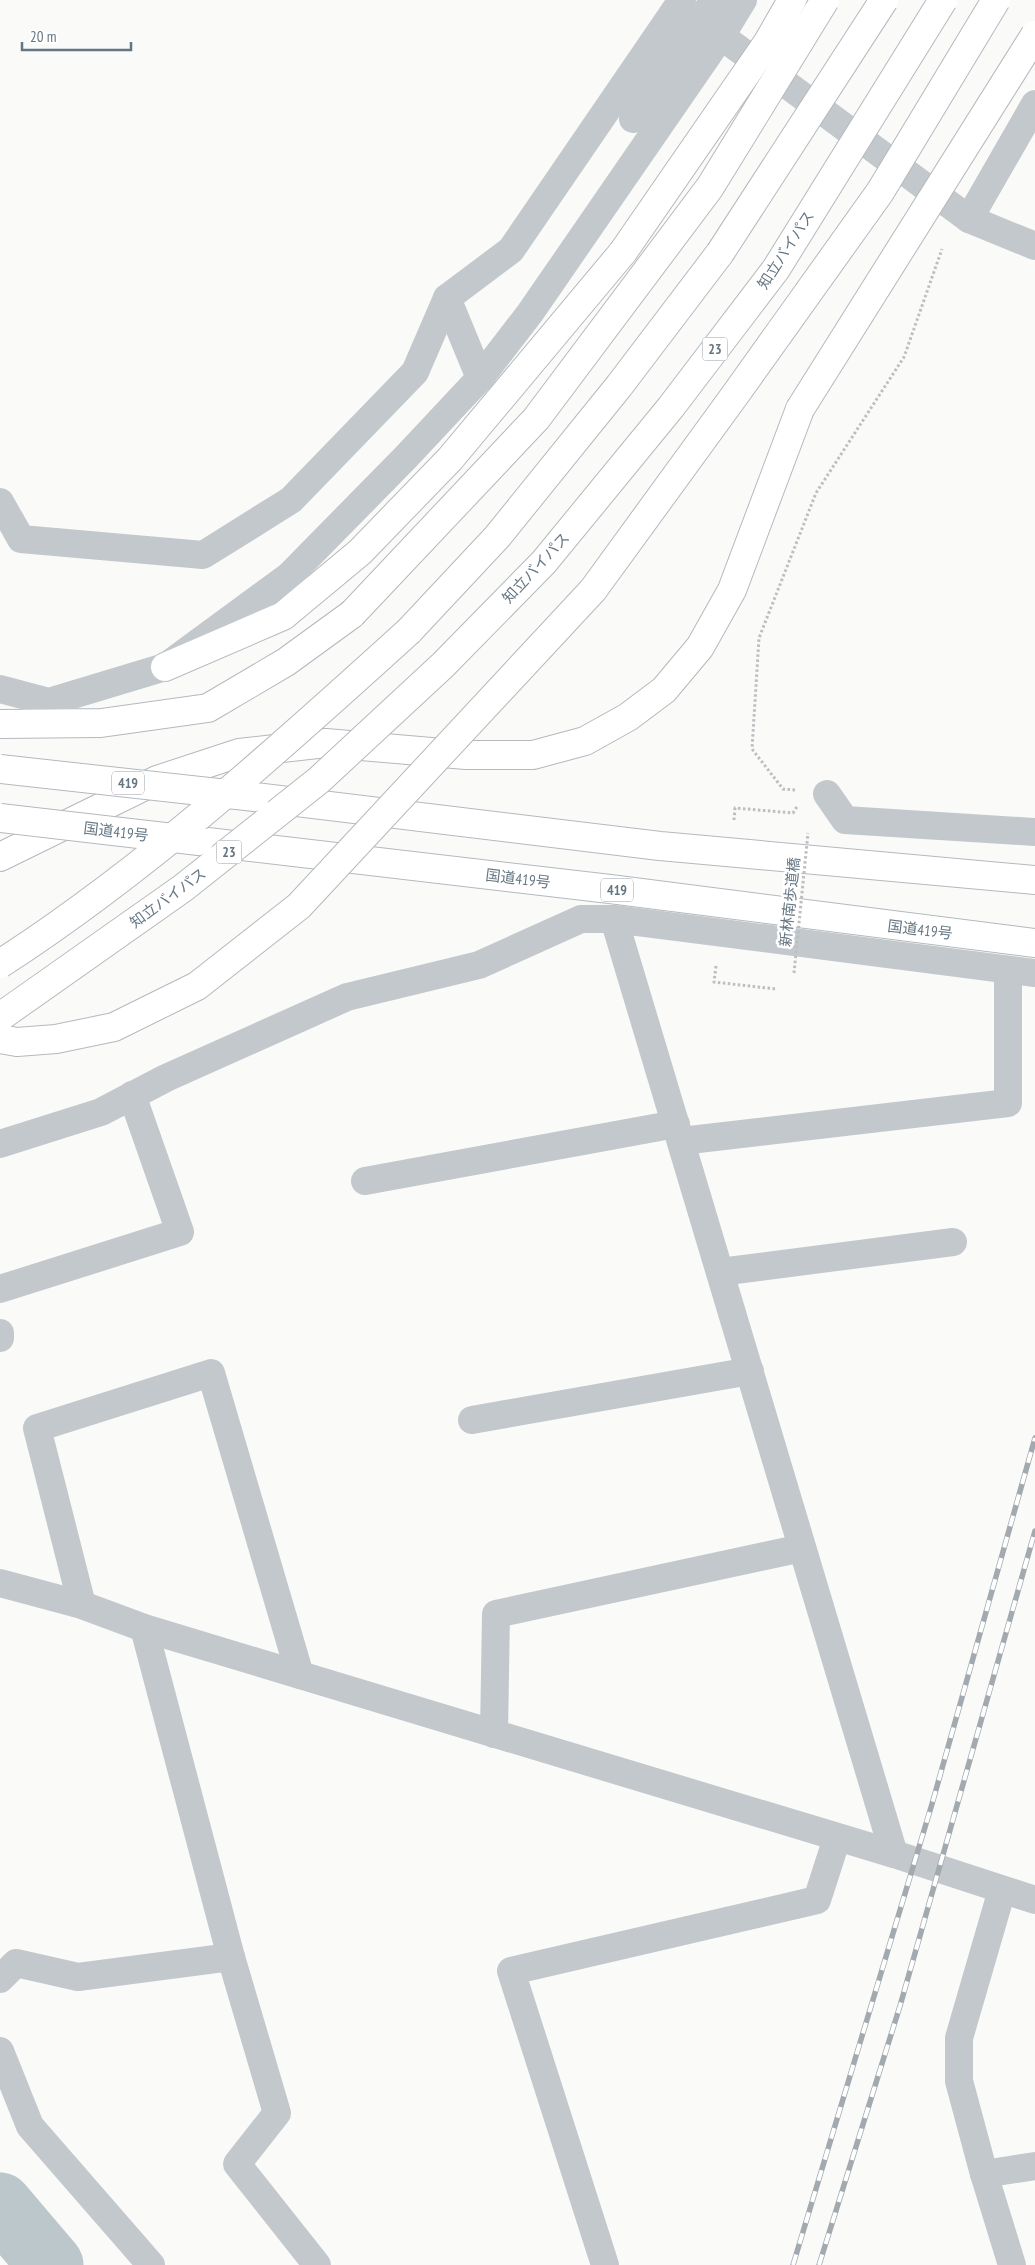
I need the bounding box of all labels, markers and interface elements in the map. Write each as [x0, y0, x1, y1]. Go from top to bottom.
scale bar [22, 20, 131, 52]
text: 20 m [30, 27, 56, 46]
street label: 知立バイパス [753, 207, 818, 293]
road number: 23 [702, 338, 728, 360]
street label: 知立バイパス [498, 528, 573, 607]
road number: 419 [112, 771, 144, 794]
street label: 国道419号 [83, 818, 150, 845]
road number: 23 [216, 840, 242, 864]
street label: 新林南歩道橋 [775, 856, 804, 948]
street label: 知立バイパス [126, 864, 210, 932]
street label: 国道419号 [485, 865, 552, 892]
road number: 419 [601, 878, 633, 902]
street label: 国道419号 [887, 916, 954, 943]

